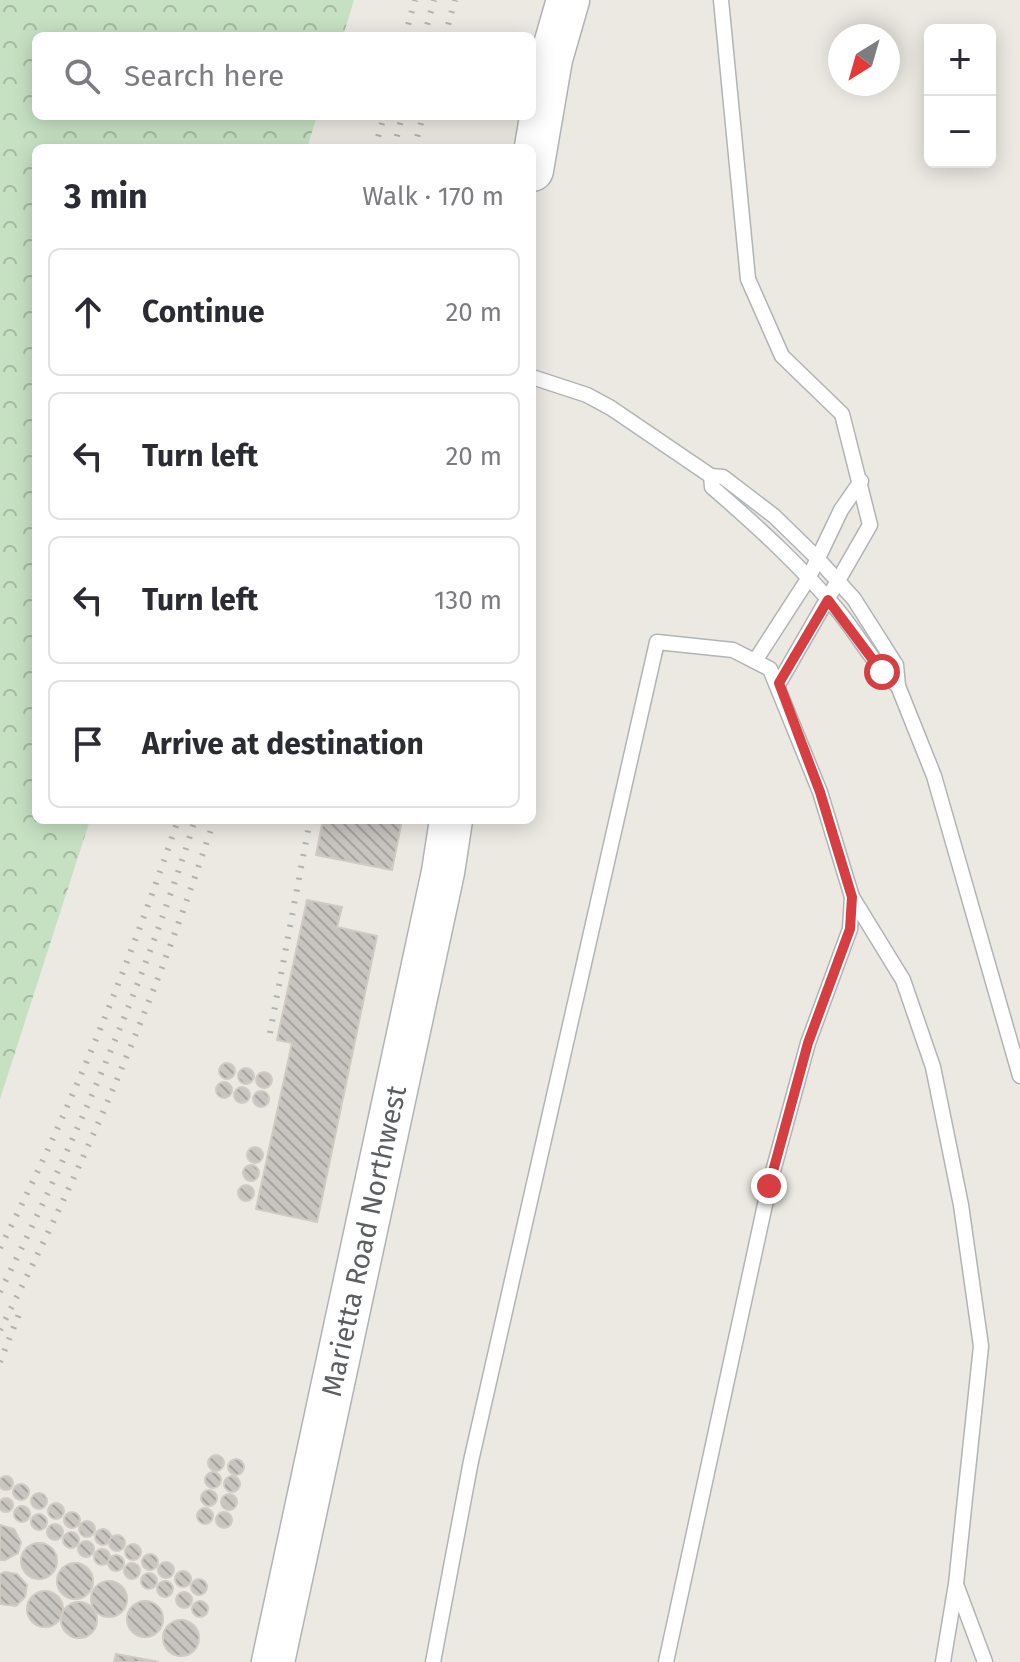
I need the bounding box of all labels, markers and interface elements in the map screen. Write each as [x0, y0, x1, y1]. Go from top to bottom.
north arrow [828, 24, 900, 96]
map controls [924, 24, 996, 168]
button: + [924, 24, 996, 96]
search box [32, 32, 536, 120]
icon: search [60, 54, 104, 98]
text: Search here [124, 58, 284, 94]
button: − [924, 96, 996, 168]
text: 3 min [64, 176, 148, 217]
text: Walk · 170 m [362, 181, 504, 212]
icon: ahead [66, 290, 110, 334]
text: Continue [142, 294, 265, 330]
text: 20 m [445, 297, 502, 328]
icon: left [66, 434, 110, 478]
text: Turn left [142, 438, 258, 474]
text: 20 m [445, 441, 502, 472]
icon: left [66, 578, 110, 622]
text: Turn left [142, 582, 258, 618]
text: 130 m [434, 585, 502, 616]
route start [864, 654, 900, 690]
icon: arrive [66, 722, 110, 766]
text: Arrive at destination [142, 726, 424, 762]
street label: Marietta Road Northwest [315, 1082, 413, 1399]
route end [751, 1168, 787, 1204]

